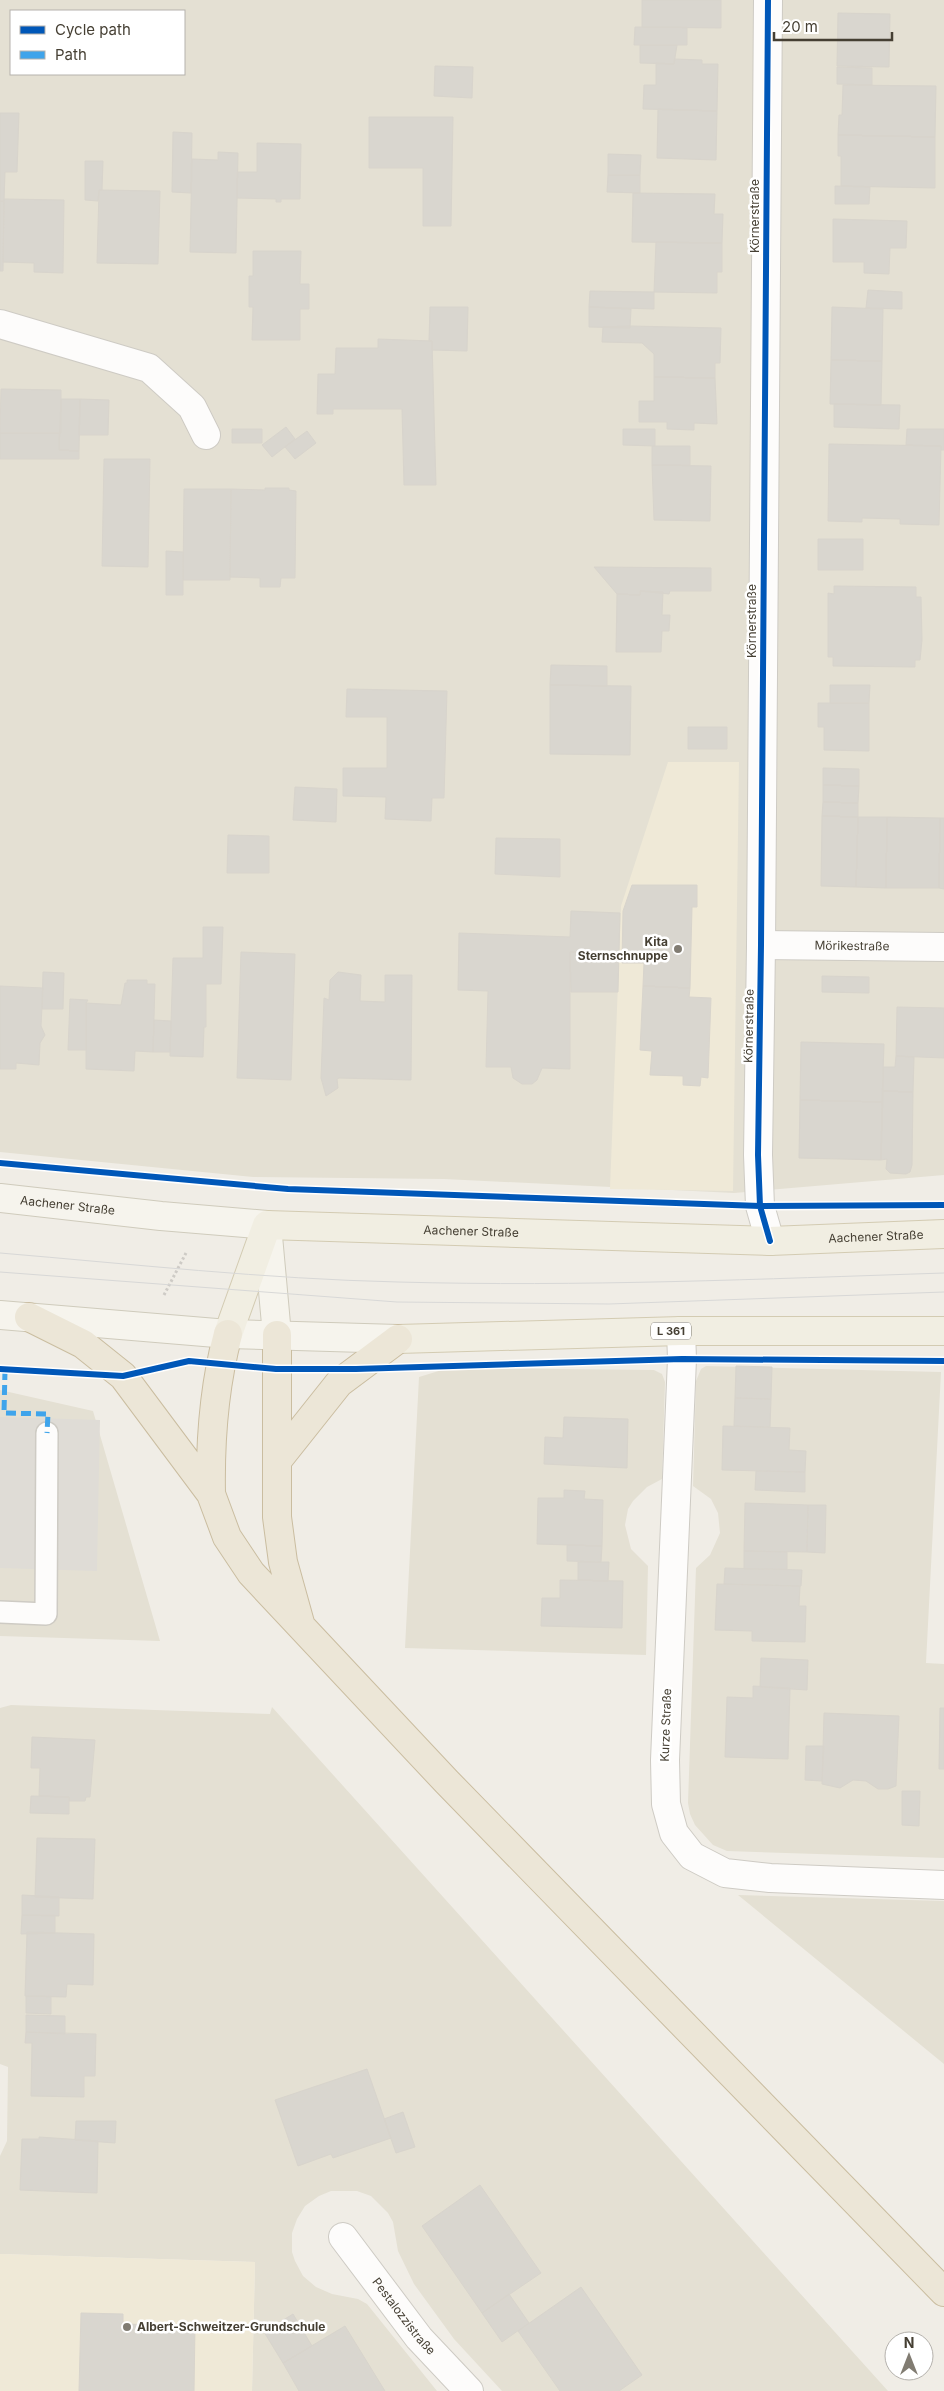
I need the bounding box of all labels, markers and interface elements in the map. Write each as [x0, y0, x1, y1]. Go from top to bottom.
legend [10, 10, 185, 75]
scale bar [774, 10, 892, 42]
text: 20 m [782, 17, 818, 36]
text: Cycle path [55, 20, 131, 39]
text: Path [55, 45, 87, 64]
street label: Körnerstraße [747, 179, 762, 253]
street label: Körnerstraße [744, 584, 759, 658]
place label: Kita Sternschnuppe [578, 934, 668, 963]
street label: Mörikestraße [814, 938, 890, 953]
marker: Kita Sternschnuppe [672, 943, 684, 955]
street label: Körnerstraße [740, 989, 757, 1063]
street label: Aachener Straße [19, 1192, 116, 1218]
street label: Aachener Straße [423, 1222, 519, 1240]
street label: Aachener Straße [828, 1227, 924, 1246]
road number: L 361 [651, 1322, 691, 1340]
street label: Kurze Straße [657, 1688, 674, 1762]
street label: Pestalozzistraße [369, 2275, 439, 2358]
place label: Albert-Schweitzer-Grundschule [137, 2319, 325, 2334]
marker: Albert-Schweitzer-Grundschule [121, 2321, 133, 2333]
north arrow [884, 2331, 934, 2381]
text: N [904, 2334, 914, 2351]

